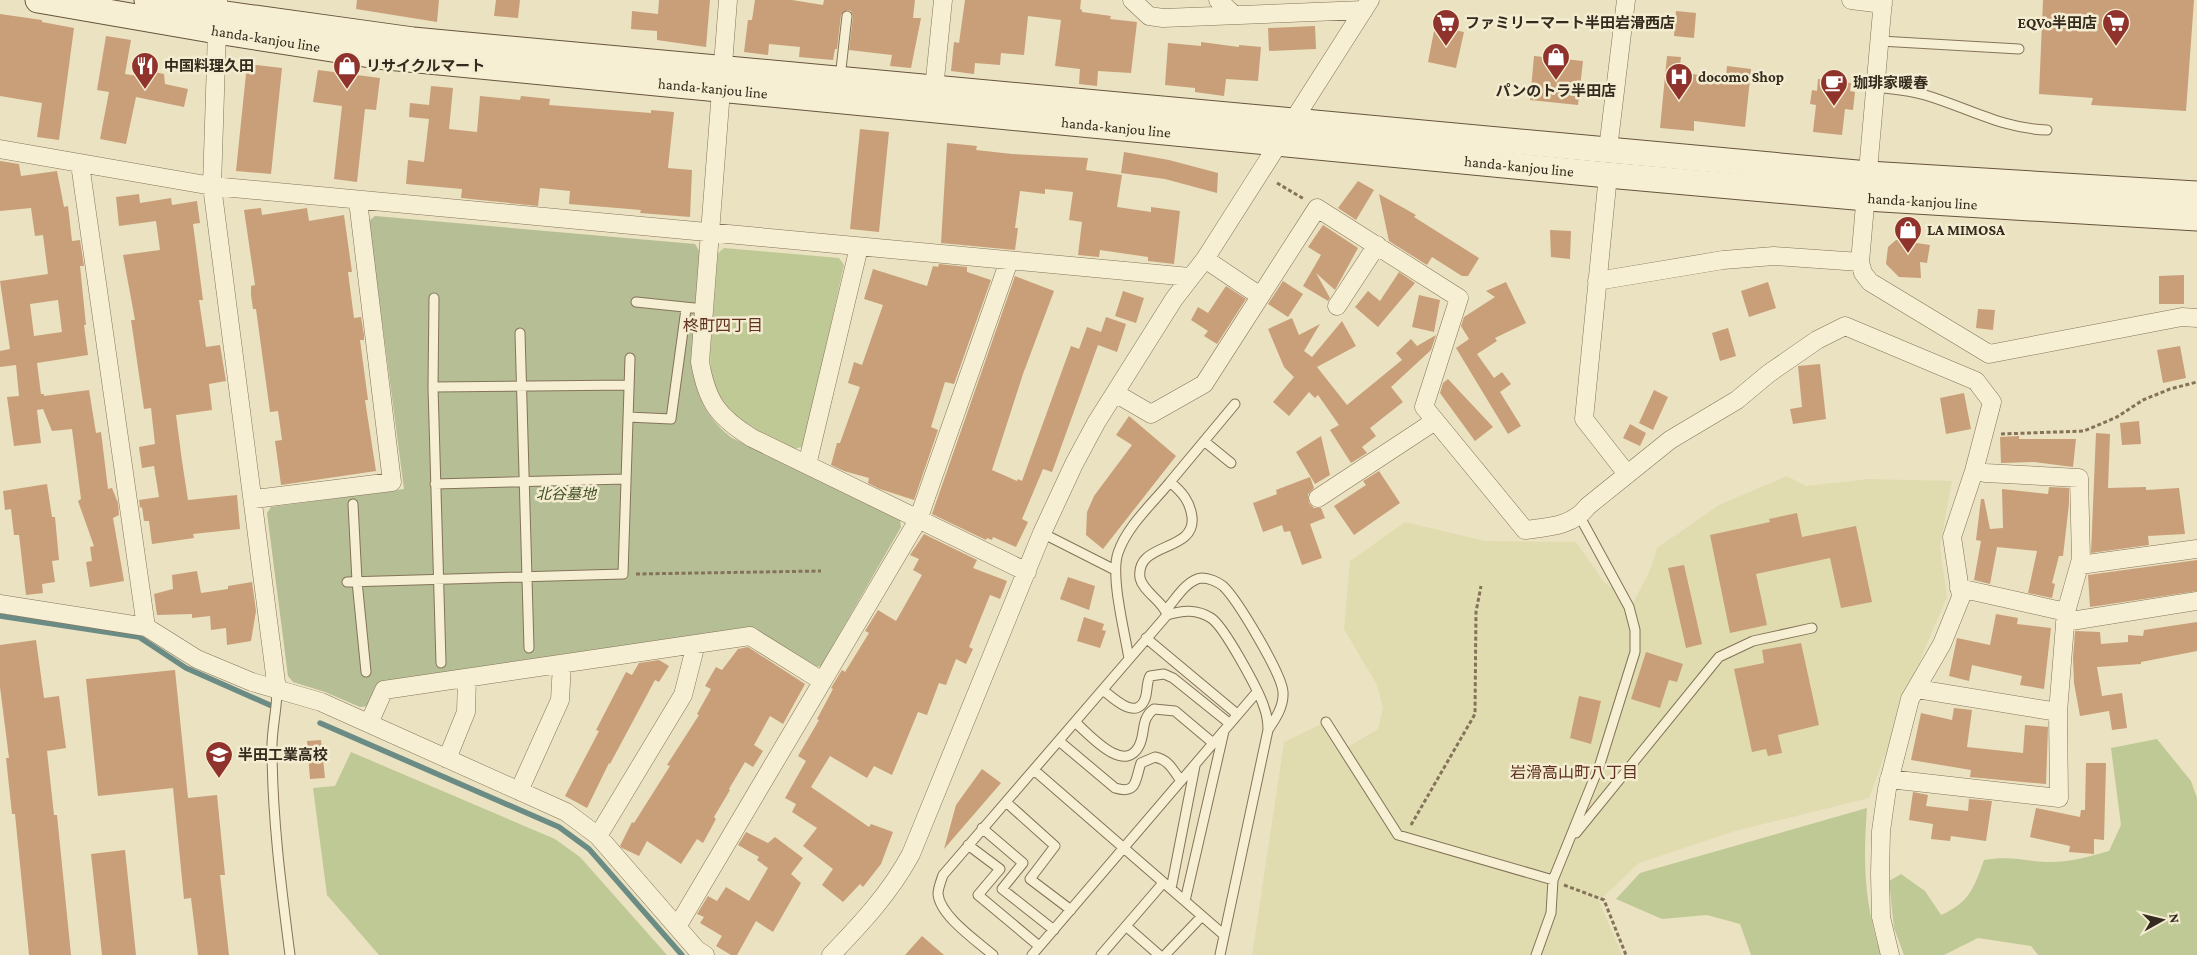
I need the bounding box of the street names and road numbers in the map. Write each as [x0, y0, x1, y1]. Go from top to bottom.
street label: handa-kanjou line [210, 22, 322, 55]
street label: handa-kanjou line [657, 75, 769, 102]
street label: handa-kanjou line [1060, 114, 1172, 141]
street label: handa-kanjou line [1464, 153, 1575, 180]
street label: handa-kanjou line [1867, 190, 1978, 213]

